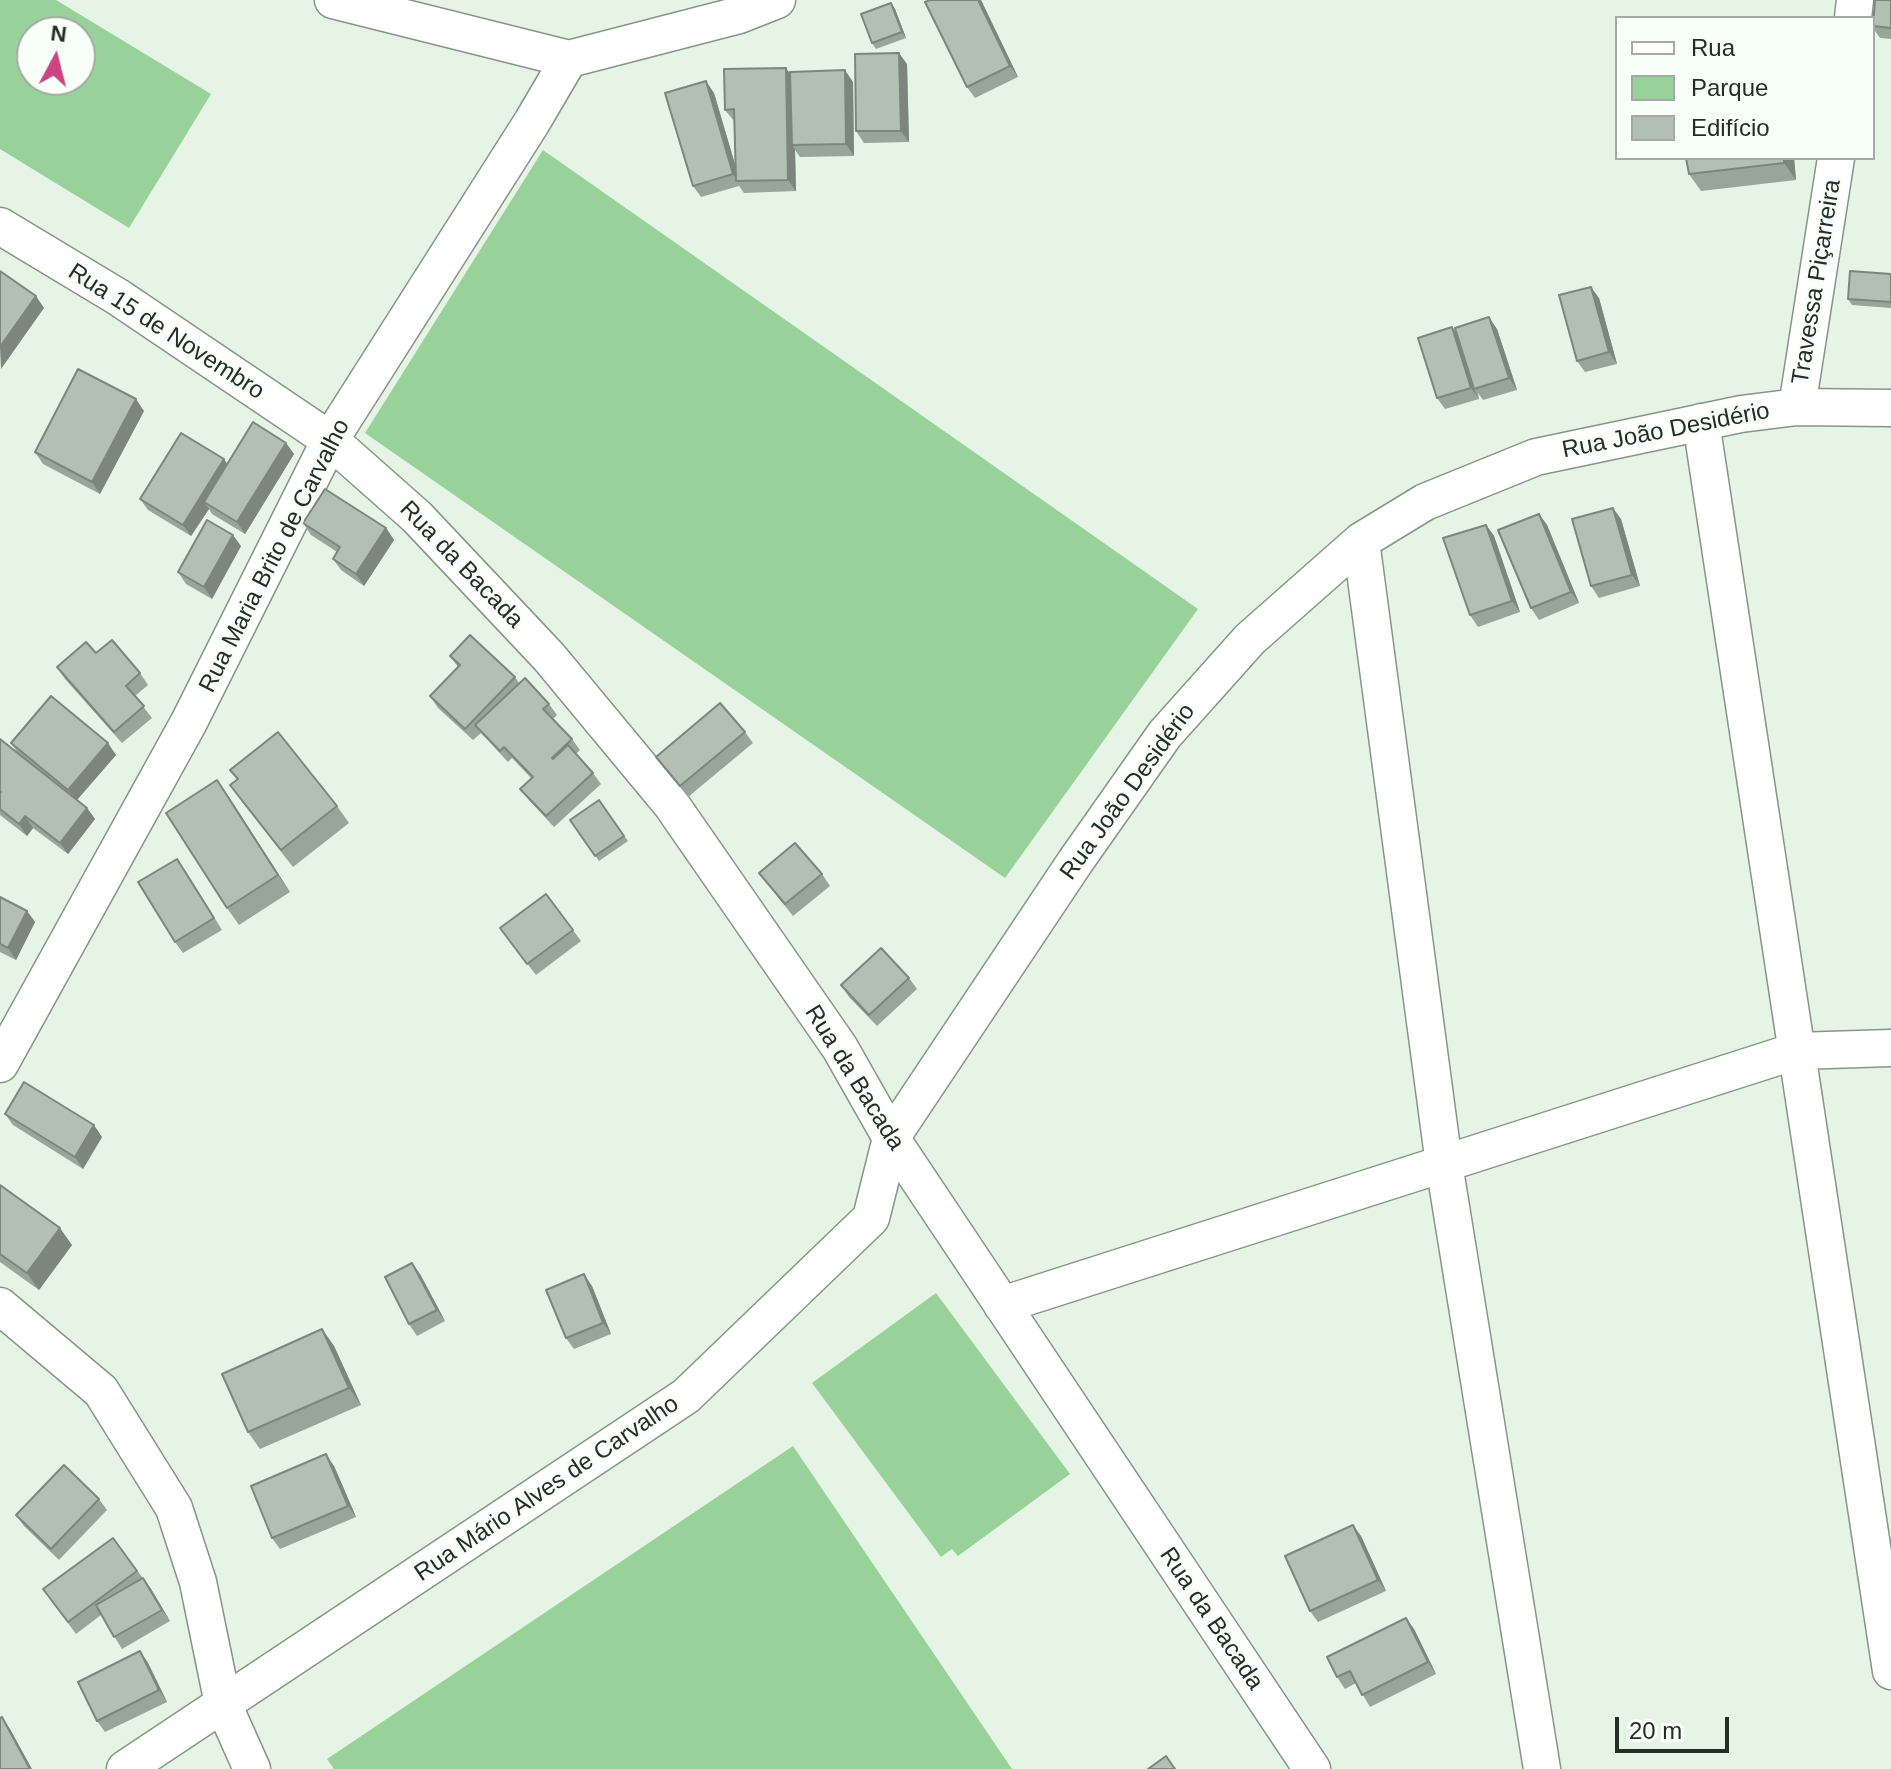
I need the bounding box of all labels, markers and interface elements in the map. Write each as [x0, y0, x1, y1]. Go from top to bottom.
north arrow [16, 16, 96, 96]
legend [1615, 16, 1875, 160]
text: N [49, 20, 68, 47]
text: Rua [1691, 34, 1735, 61]
text: Parque [1691, 74, 1768, 101]
text: Edifício [1691, 114, 1770, 141]
street label: Travessa Piçarreira [1787, 177, 1847, 387]
street label: Rua 15 de Novembro [62, 258, 270, 406]
street label: Rua João Desidério [1560, 397, 1772, 465]
street label: Rua Maria Brito de Carvalho [193, 415, 357, 697]
street label: Rua da Bacada [393, 495, 529, 635]
street label: Rua João Desidério [1054, 698, 1202, 886]
street label: Rua da Bacada [798, 1000, 910, 1156]
street label: Rua Mário Alves de Carvalho [410, 1390, 684, 1588]
street label: Rua da Bacada [1153, 1542, 1269, 1696]
scale bar [1619, 1701, 1733, 1751]
text: 20 m [1629, 1717, 1682, 1744]

